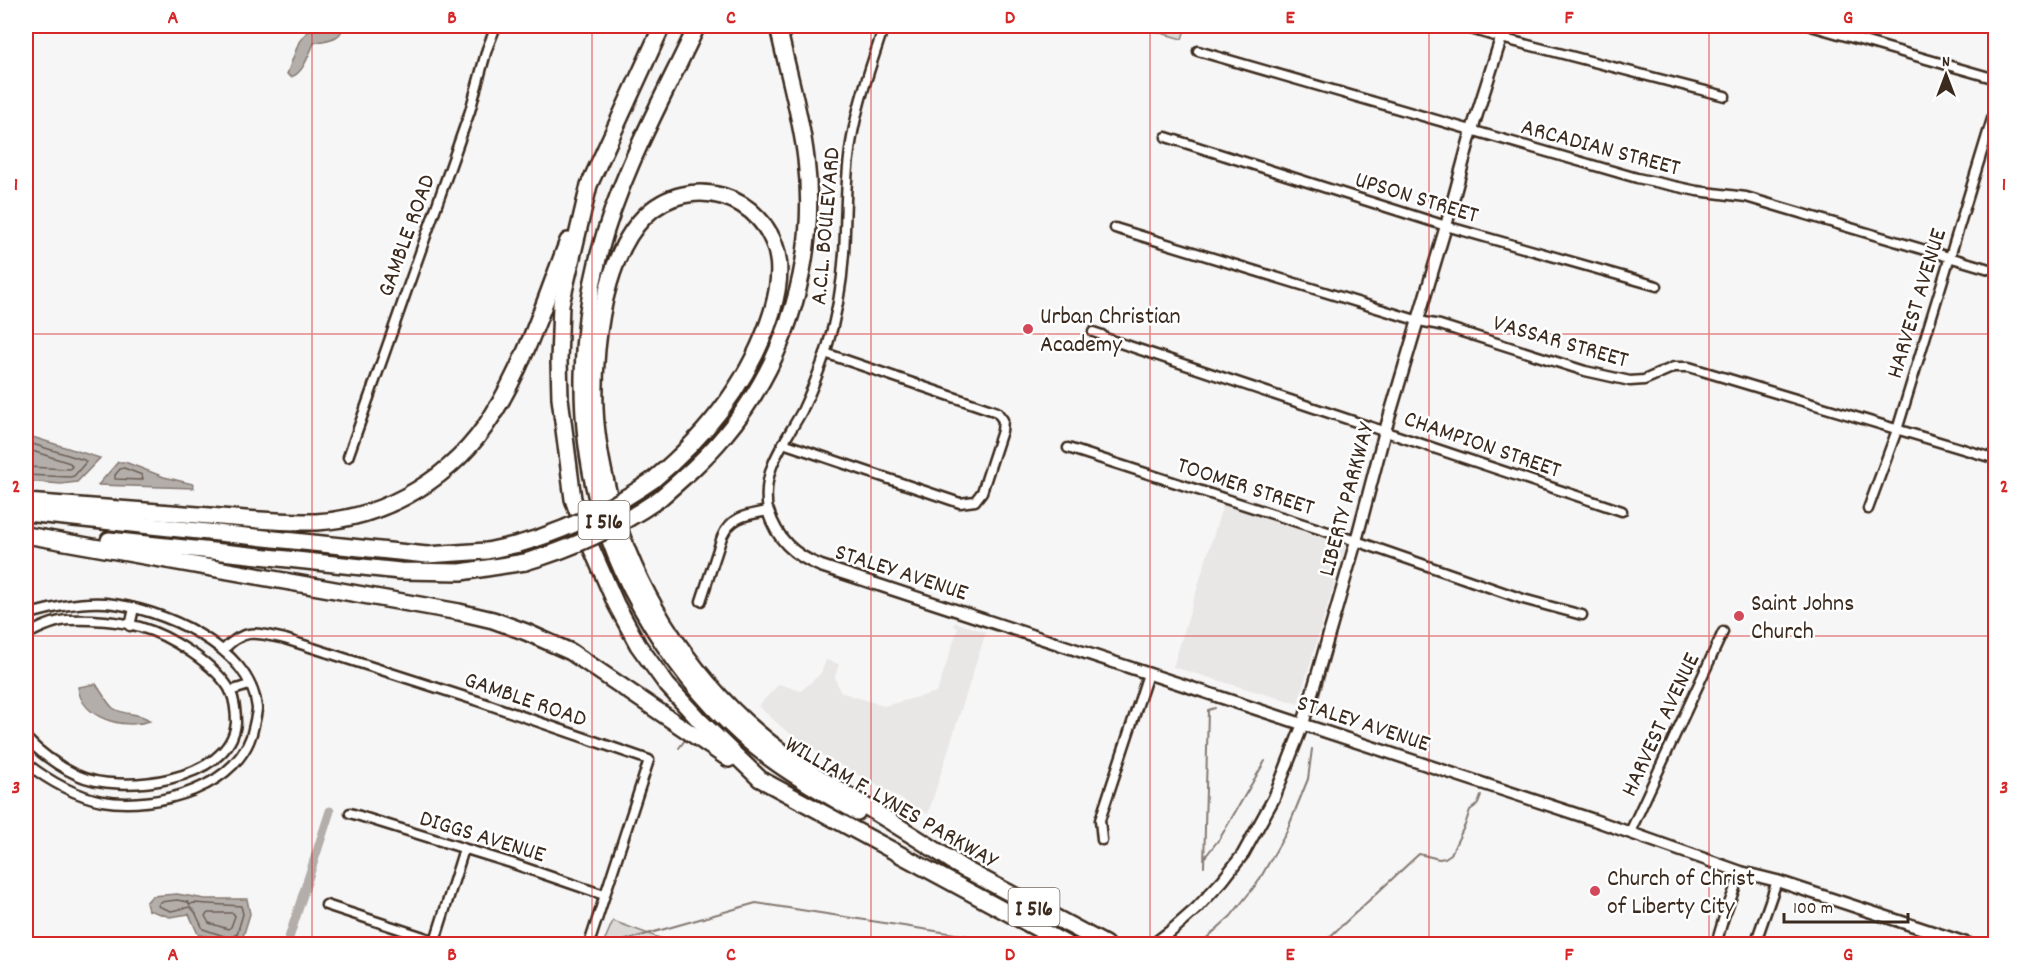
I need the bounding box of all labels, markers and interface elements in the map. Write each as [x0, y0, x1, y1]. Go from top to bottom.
text: A [168, 5, 179, 33]
text: B [447, 5, 457, 33]
text: C [726, 5, 736, 33]
text: D [1005, 5, 1016, 33]
text: E [1285, 5, 1295, 33]
text: F [1565, 5, 1575, 33]
text: G [1843, 5, 1853, 33]
north arrow [1916, 45, 1976, 105]
text: N [1942, 51, 1950, 74]
street label: ARCADIAN STREET [1517, 111, 1684, 187]
street label: A.C.L. BOULEVARD [803, 146, 851, 307]
street label: UPSON STREET [1350, 164, 1482, 234]
street label: GAMBLE ROAD [370, 170, 446, 302]
text: 1 [14, 172, 18, 200]
text: 1 [2002, 172, 2006, 200]
street label: HARVEST AVENUE [1879, 225, 1957, 383]
place label: Urban Christian Academy [1040, 301, 1181, 363]
street label: VASSAR STREET [1488, 307, 1632, 379]
marker: Urban Christian Academy [1021, 322, 1035, 336]
street label: CHAMPION STREET [1399, 403, 1565, 489]
street label: LIBERTY PARKWAY [1311, 418, 1385, 580]
street label: TOOMER STREET [1172, 450, 1318, 526]
text: 2 [12, 474, 20, 502]
text: 2 [2000, 474, 2008, 502]
road number: I 516 [578, 501, 630, 539]
street label: STALEY AVENUE [830, 536, 972, 611]
place label: Saint Johns Church [1751, 588, 1854, 650]
marker: Saint Johns Church [1732, 609, 1746, 623]
street label: HARVEST AVENUE [1614, 648, 1710, 803]
street label: GAMBLE ROAD [459, 664, 591, 738]
street label: STALEY AVENUE [1292, 687, 1434, 762]
street label: WILLIAM F. LYNES PARKWAY [778, 729, 1004, 879]
text: 3 [12, 775, 20, 803]
text: 3 [2000, 775, 2008, 803]
street label: DIGGS AVENUE [415, 803, 549, 873]
place label: Church of Christ of Liberty City [1607, 863, 1755, 925]
marker: Church of Christ of Liberty City [1588, 884, 1602, 898]
scale bar [1784, 886, 1908, 924]
road number: I 516 [1008, 888, 1060, 926]
text: 100 m [1793, 897, 1833, 922]
text: A [168, 942, 179, 970]
text: B [447, 942, 457, 970]
text: C [726, 942, 736, 970]
text: D [1005, 942, 1016, 970]
text: E [1285, 942, 1295, 970]
text: F [1565, 942, 1575, 970]
text: G [1843, 942, 1853, 970]

